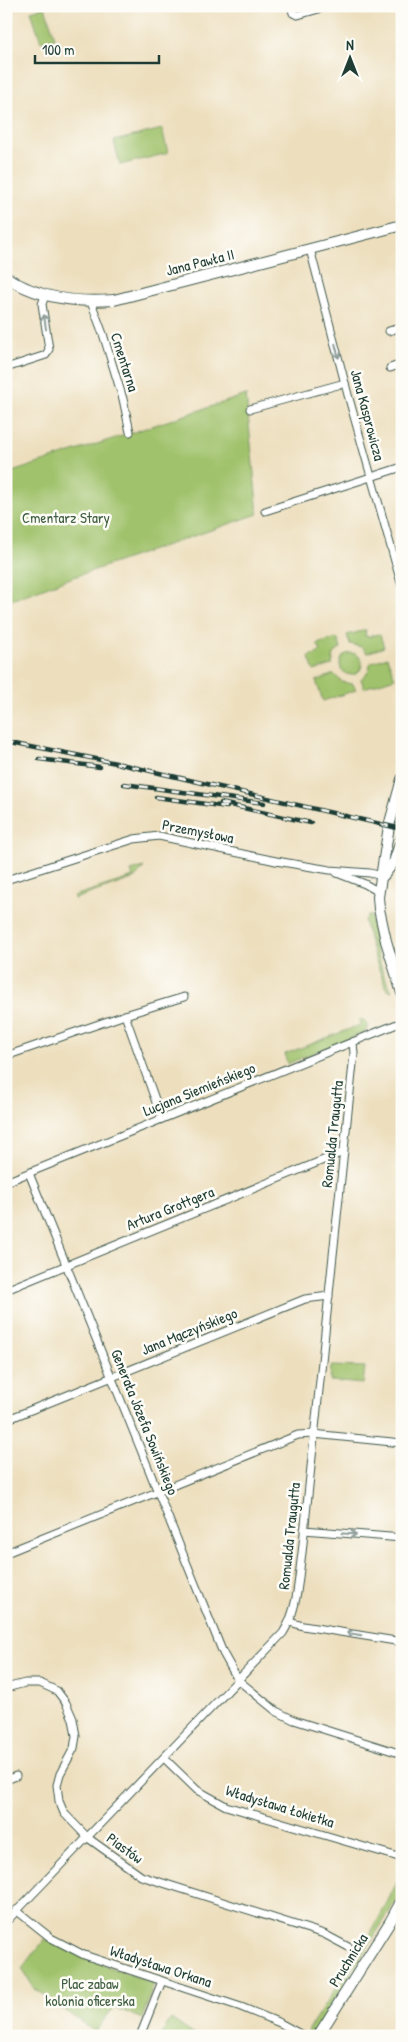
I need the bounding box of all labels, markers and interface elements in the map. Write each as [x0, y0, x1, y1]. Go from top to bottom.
scale bar [35, 32, 159, 64]
north arrow [326, 32, 376, 82]
text: N [346, 35, 354, 54]
text: 100 m [42, 39, 75, 60]
street label: Jana Pawła II [164, 243, 236, 281]
one-way arrow [40, 315, 50, 331]
street label: Cmentarna [106, 330, 144, 394]
one-way arrow [333, 343, 342, 359]
street label: Jana Kasprowicza [346, 367, 390, 463]
park label: Cmentarz Stary [22, 507, 110, 528]
street label: Przemysłowa [161, 814, 236, 848]
street label: Lucjana Siemieńskiego [140, 1057, 258, 1121]
street label: Romualda Traugutta [316, 1079, 348, 1189]
street label: Artura Grottgera [123, 1181, 217, 1235]
street label: Jana Mączyńskiego [138, 1302, 240, 1360]
street label: Generała Józefa Sowińskiego [106, 1346, 184, 1498]
street label: Romualda Traugutta [273, 1481, 305, 1591]
one-way arrow [341, 1529, 357, 1538]
one-way arrow [346, 1629, 362, 1639]
street label: Władysława Łokietka [223, 1780, 337, 1832]
street label: Piastów [102, 1828, 148, 1868]
street label: Pruchnicka [323, 1929, 373, 1991]
street label: Władysława Orkana [108, 1940, 215, 1992]
park label: Plac zabaw kolonia oficerska [45, 1973, 135, 2011]

